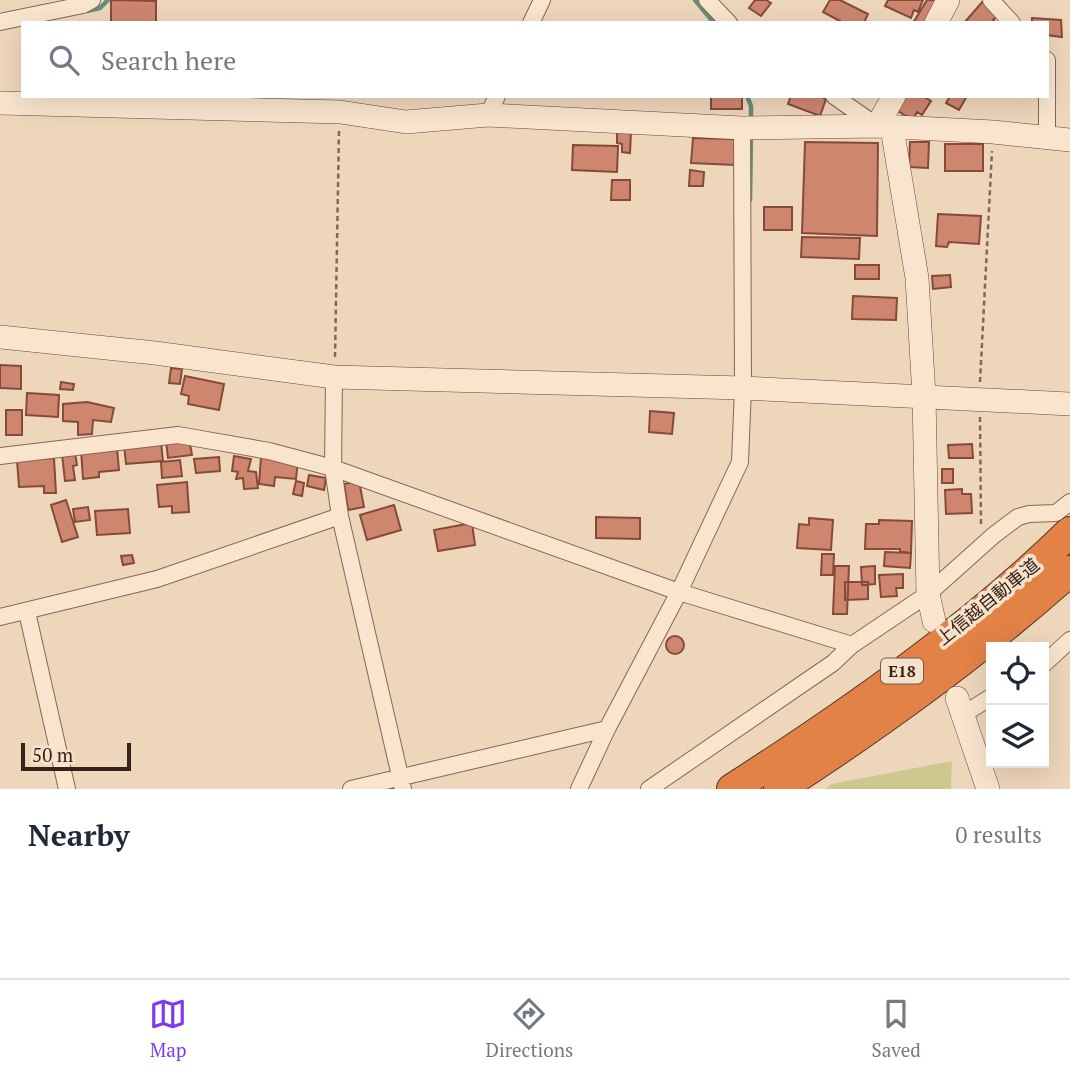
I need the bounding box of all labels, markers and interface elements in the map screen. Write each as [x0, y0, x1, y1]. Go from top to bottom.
search box [21, 21, 1049, 98]
icon: search [45, 41, 83, 79]
text: Search here [101, 43, 236, 77]
street label: 上信越自動車道 [931, 552, 1044, 650]
map controls [986, 642, 1049, 768]
button: locate [986, 642, 1049, 705]
road number: E18 [881, 658, 923, 684]
button: layers [986, 705, 1049, 768]
scale bar [21, 740, 131, 772]
text: 50 m [32, 742, 73, 767]
text: Nearby [28, 815, 130, 855]
text: 0 results [955, 819, 1042, 850]
tab: Map [149, 995, 187, 1062]
tab: Directions [486, 995, 573, 1062]
tab: Saved [872, 995, 921, 1062]

